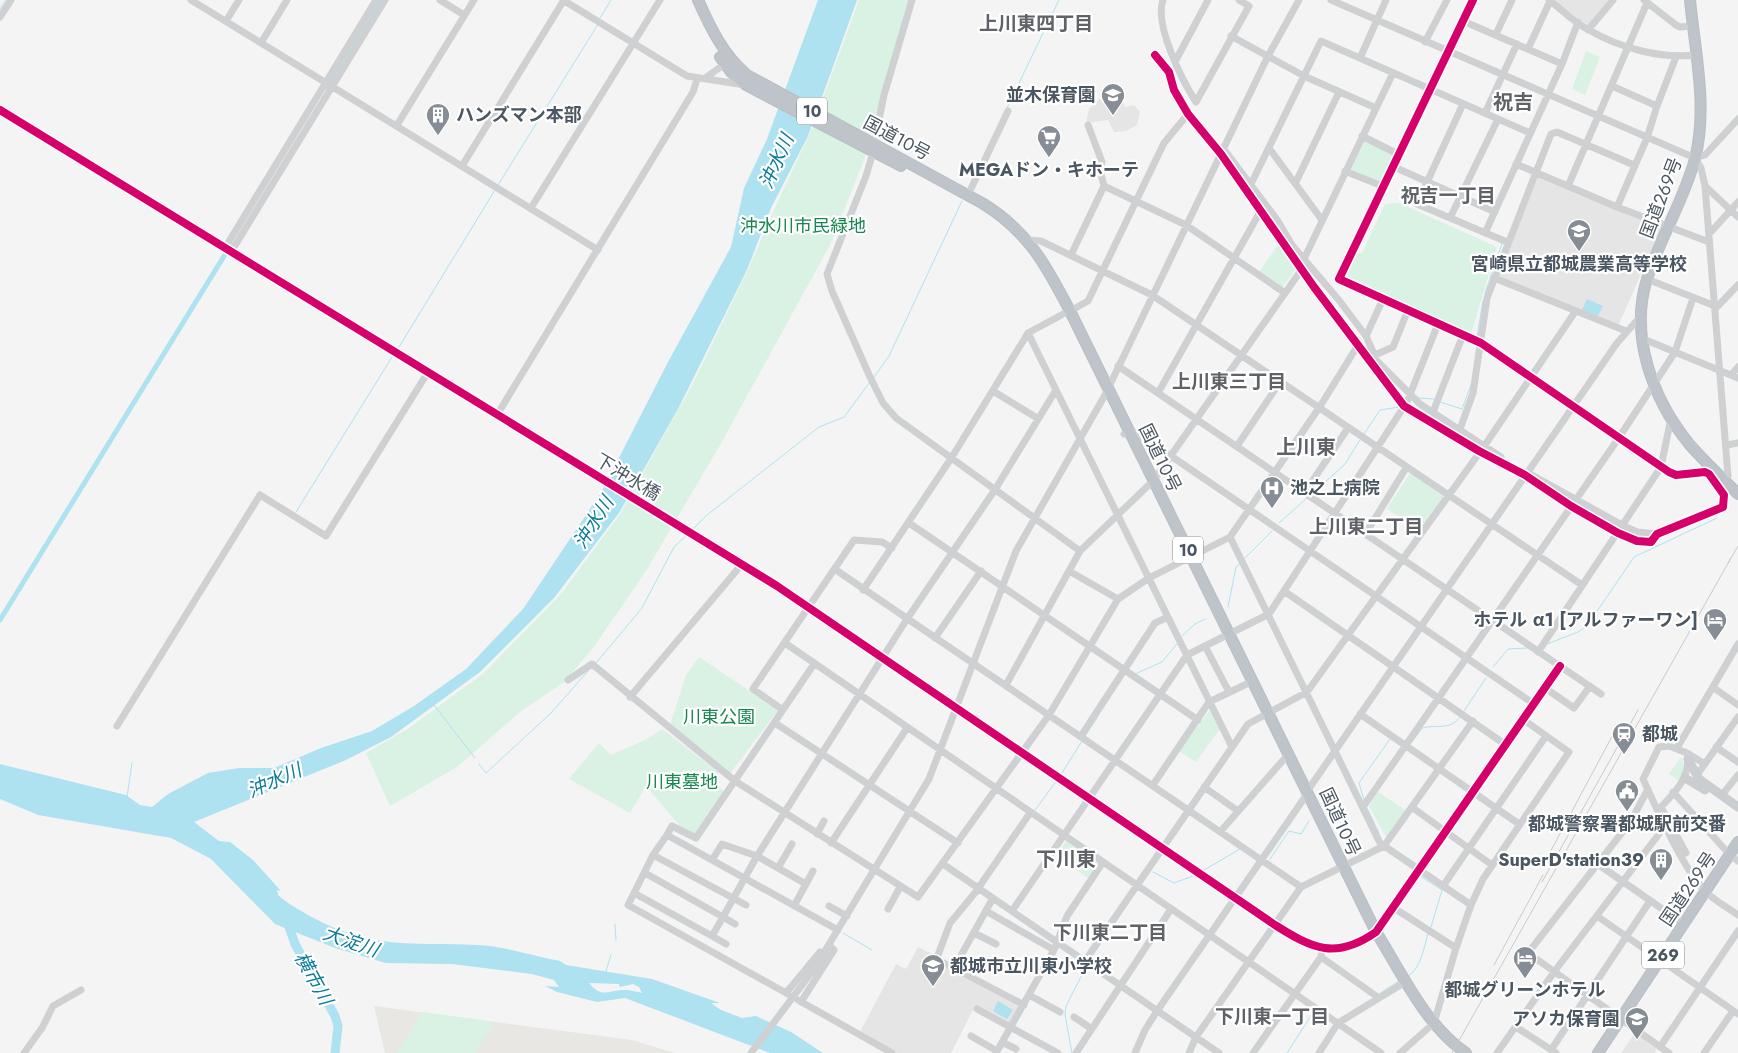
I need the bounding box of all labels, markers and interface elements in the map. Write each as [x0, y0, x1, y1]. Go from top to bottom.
district label: 上川東四丁目 [979, 10, 1093, 37]
place label: 並木保育園 [1006, 82, 1096, 108]
school or university icon: 並木保育園 [1100, 82, 1126, 116]
district label: 祝吉 [1493, 88, 1533, 117]
road number: 10 [797, 98, 827, 124]
building icon: ハンズマン本部 [425, 102, 451, 136]
place label: ハンズマン本部 [456, 102, 582, 128]
street label: 国道10号 [859, 109, 935, 167]
supermarket icon: MEGAドン・キホーテ [1036, 124, 1062, 158]
water label: 沖水川 [753, 128, 801, 193]
street label: 国道269号 [1634, 154, 1688, 242]
place label: MEGAドン・キホーテ [959, 157, 1139, 183]
district label: 祝吉一丁目 [1400, 182, 1496, 209]
park label: 沖水川市民緑地 [740, 213, 866, 239]
school or university icon: 宮崎県立都城農業高等学校 [1566, 218, 1592, 252]
place label: 宮崎県立都城農業高等学校 [1471, 251, 1687, 277]
district label: 上川東三丁目 [1172, 368, 1286, 395]
street label: 国道10号 [1132, 420, 1188, 496]
district label: 上川東 [1276, 433, 1336, 462]
street label: 下沖水橋 [590, 447, 666, 507]
hospital icon: 池之上病院 [1259, 475, 1285, 509]
place label: 池之上病院 [1290, 475, 1380, 501]
water label: 沖水川 [567, 489, 621, 554]
district label: 上川東二丁目 [1309, 513, 1423, 540]
road number: 10 [1173, 536, 1203, 564]
place label: ホテル α1 [アルファーワン] [1473, 607, 1698, 633]
hotel icon: ホテル α1 [アルファーワン] [1702, 607, 1728, 641]
park label: 川東公園 [683, 704, 755, 730]
station icon: 都城 [1611, 721, 1637, 755]
place label: 都城 [1642, 721, 1678, 747]
water label: 沖水川 [243, 756, 308, 804]
park label: 川東墓地 [646, 769, 718, 795]
public building icon: 都城警察署都城駅前交番 [1614, 778, 1640, 812]
street label: 国道10号 [1313, 783, 1367, 861]
place label: 都城警察署都城駅前交番 [1528, 811, 1726, 837]
district label: 下川東 [1036, 845, 1096, 874]
place label: SuperD'station39 [1498, 847, 1644, 873]
building icon: SuperD'station39 [1648, 847, 1674, 881]
street label: 国道269号 [1653, 847, 1723, 931]
water label: 大淀川 [319, 919, 384, 964]
district label: 下川東二丁目 [1053, 919, 1167, 946]
road number: 269 [1642, 942, 1684, 968]
hotel icon: 都城グリーンホテル [1512, 945, 1538, 979]
water label: 横市川 [288, 947, 340, 1011]
school or university icon: 都城市立川東小学校 [920, 953, 946, 987]
place label: 都城市立川東小学校 [950, 953, 1112, 979]
place label: 都城グリーンホテル [1444, 977, 1606, 1003]
district label: 下川東一丁目 [1215, 1003, 1329, 1030]
place label: アソカ保育園 [1512, 1006, 1620, 1032]
school or university icon: アソカ保育園 [1624, 1006, 1650, 1040]

